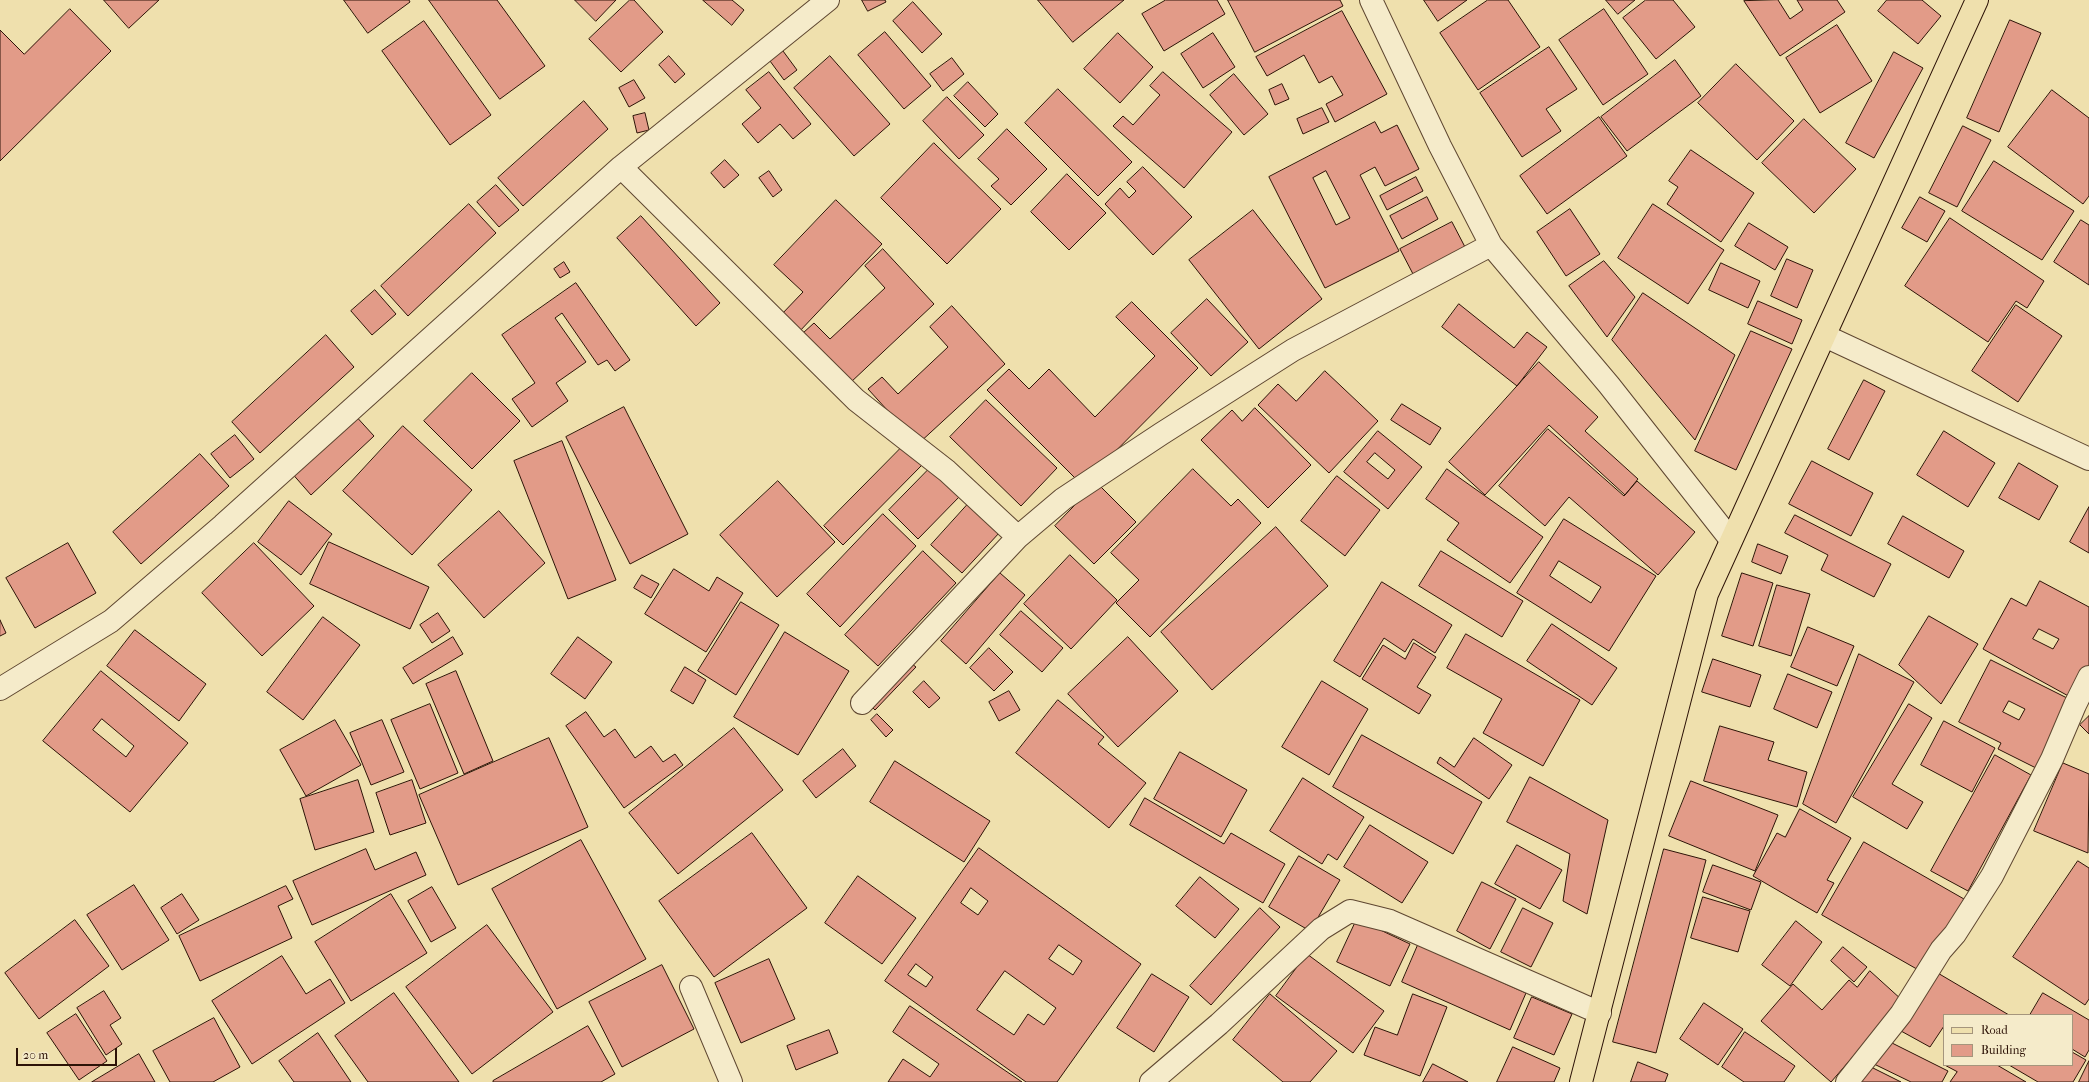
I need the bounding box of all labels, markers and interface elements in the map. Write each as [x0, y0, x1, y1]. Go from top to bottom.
legend [1943, 1014, 2073, 1066]
text: Road [1981, 1023, 2008, 1037]
scale bar [18, 1040, 119, 1066]
text: Building [1981, 1043, 2026, 1057]
text: 20 m [23, 1048, 48, 1062]

